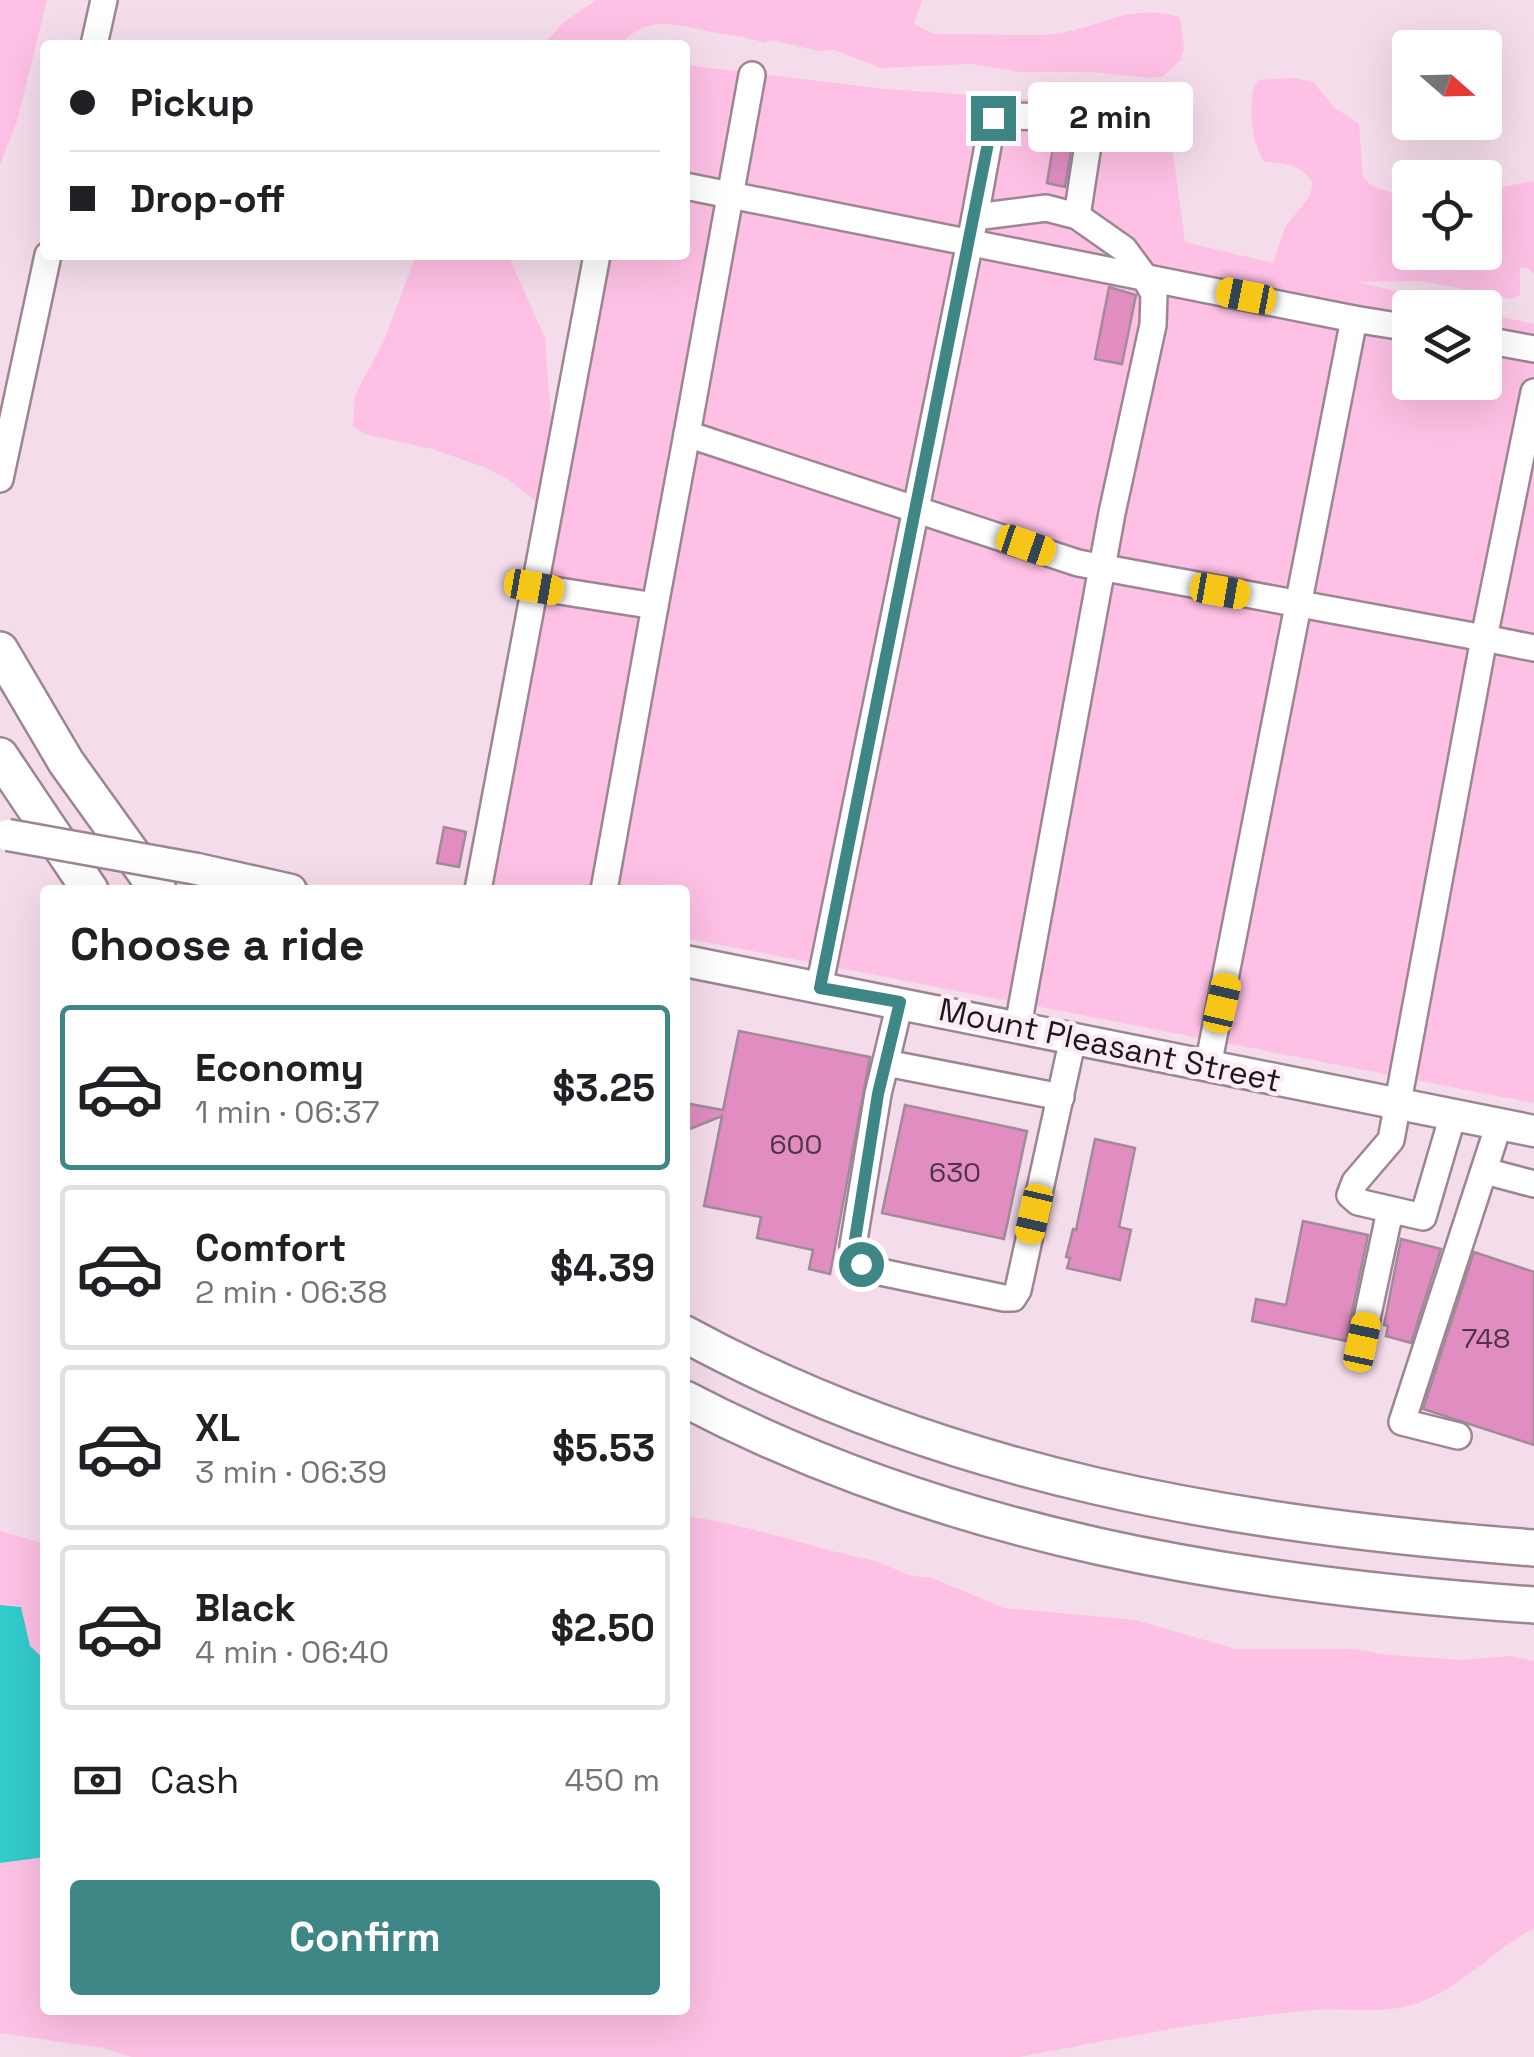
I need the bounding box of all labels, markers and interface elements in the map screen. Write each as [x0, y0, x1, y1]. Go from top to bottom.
north arrow [1392, 30, 1502, 140]
map controls [1392, 30, 1502, 400]
text: Pickup [130, 79, 254, 127]
callout: 2 min [1028, 83, 1193, 153]
route end [971, 96, 1016, 141]
text: 2 min [1069, 97, 1152, 137]
button: locate [1392, 160, 1502, 270]
text: Drop-off [130, 175, 285, 223]
car [1214, 276, 1278, 316]
button: layers [1392, 290, 1502, 400]
car [993, 521, 1059, 569]
car [502, 567, 566, 607]
car [1188, 571, 1252, 611]
text: Choose a ride [70, 916, 365, 973]
car [1201, 970, 1243, 1036]
street label: Mount Pleasant Street [935, 989, 1285, 1101]
icon: car [75, 1043, 165, 1133]
text: Economy [195, 1044, 364, 1092]
text: $3.25 [552, 1064, 655, 1112]
text: 1 min · 06:37 [195, 1092, 380, 1132]
house number: 600 [769, 1126, 823, 1162]
house number: 630 [929, 1154, 981, 1190]
car [1013, 1181, 1055, 1247]
icon: car [75, 1223, 165, 1313]
text: Comfort [195, 1224, 346, 1272]
route start [839, 1242, 884, 1287]
text: $4.39 [550, 1244, 655, 1292]
text: 2 min · 06:38 [195, 1272, 387, 1312]
car [1341, 1310, 1383, 1374]
house number: 748 [1461, 1320, 1511, 1356]
icon: car [75, 1403, 165, 1493]
text: XL [195, 1404, 240, 1452]
text: $5.53 [552, 1424, 655, 1472]
text: 3 min · 06:39 [195, 1452, 387, 1492]
icon: car [75, 1583, 165, 1673]
text: Black [195, 1584, 296, 1632]
text: $2.50 [551, 1604, 655, 1652]
text: 4 min · 06:40 [195, 1632, 389, 1672]
icon: cash [70, 1753, 125, 1808]
text: Cash [150, 1756, 239, 1804]
text: 450 m [565, 1760, 660, 1800]
button: Confirm [70, 1880, 660, 1995]

